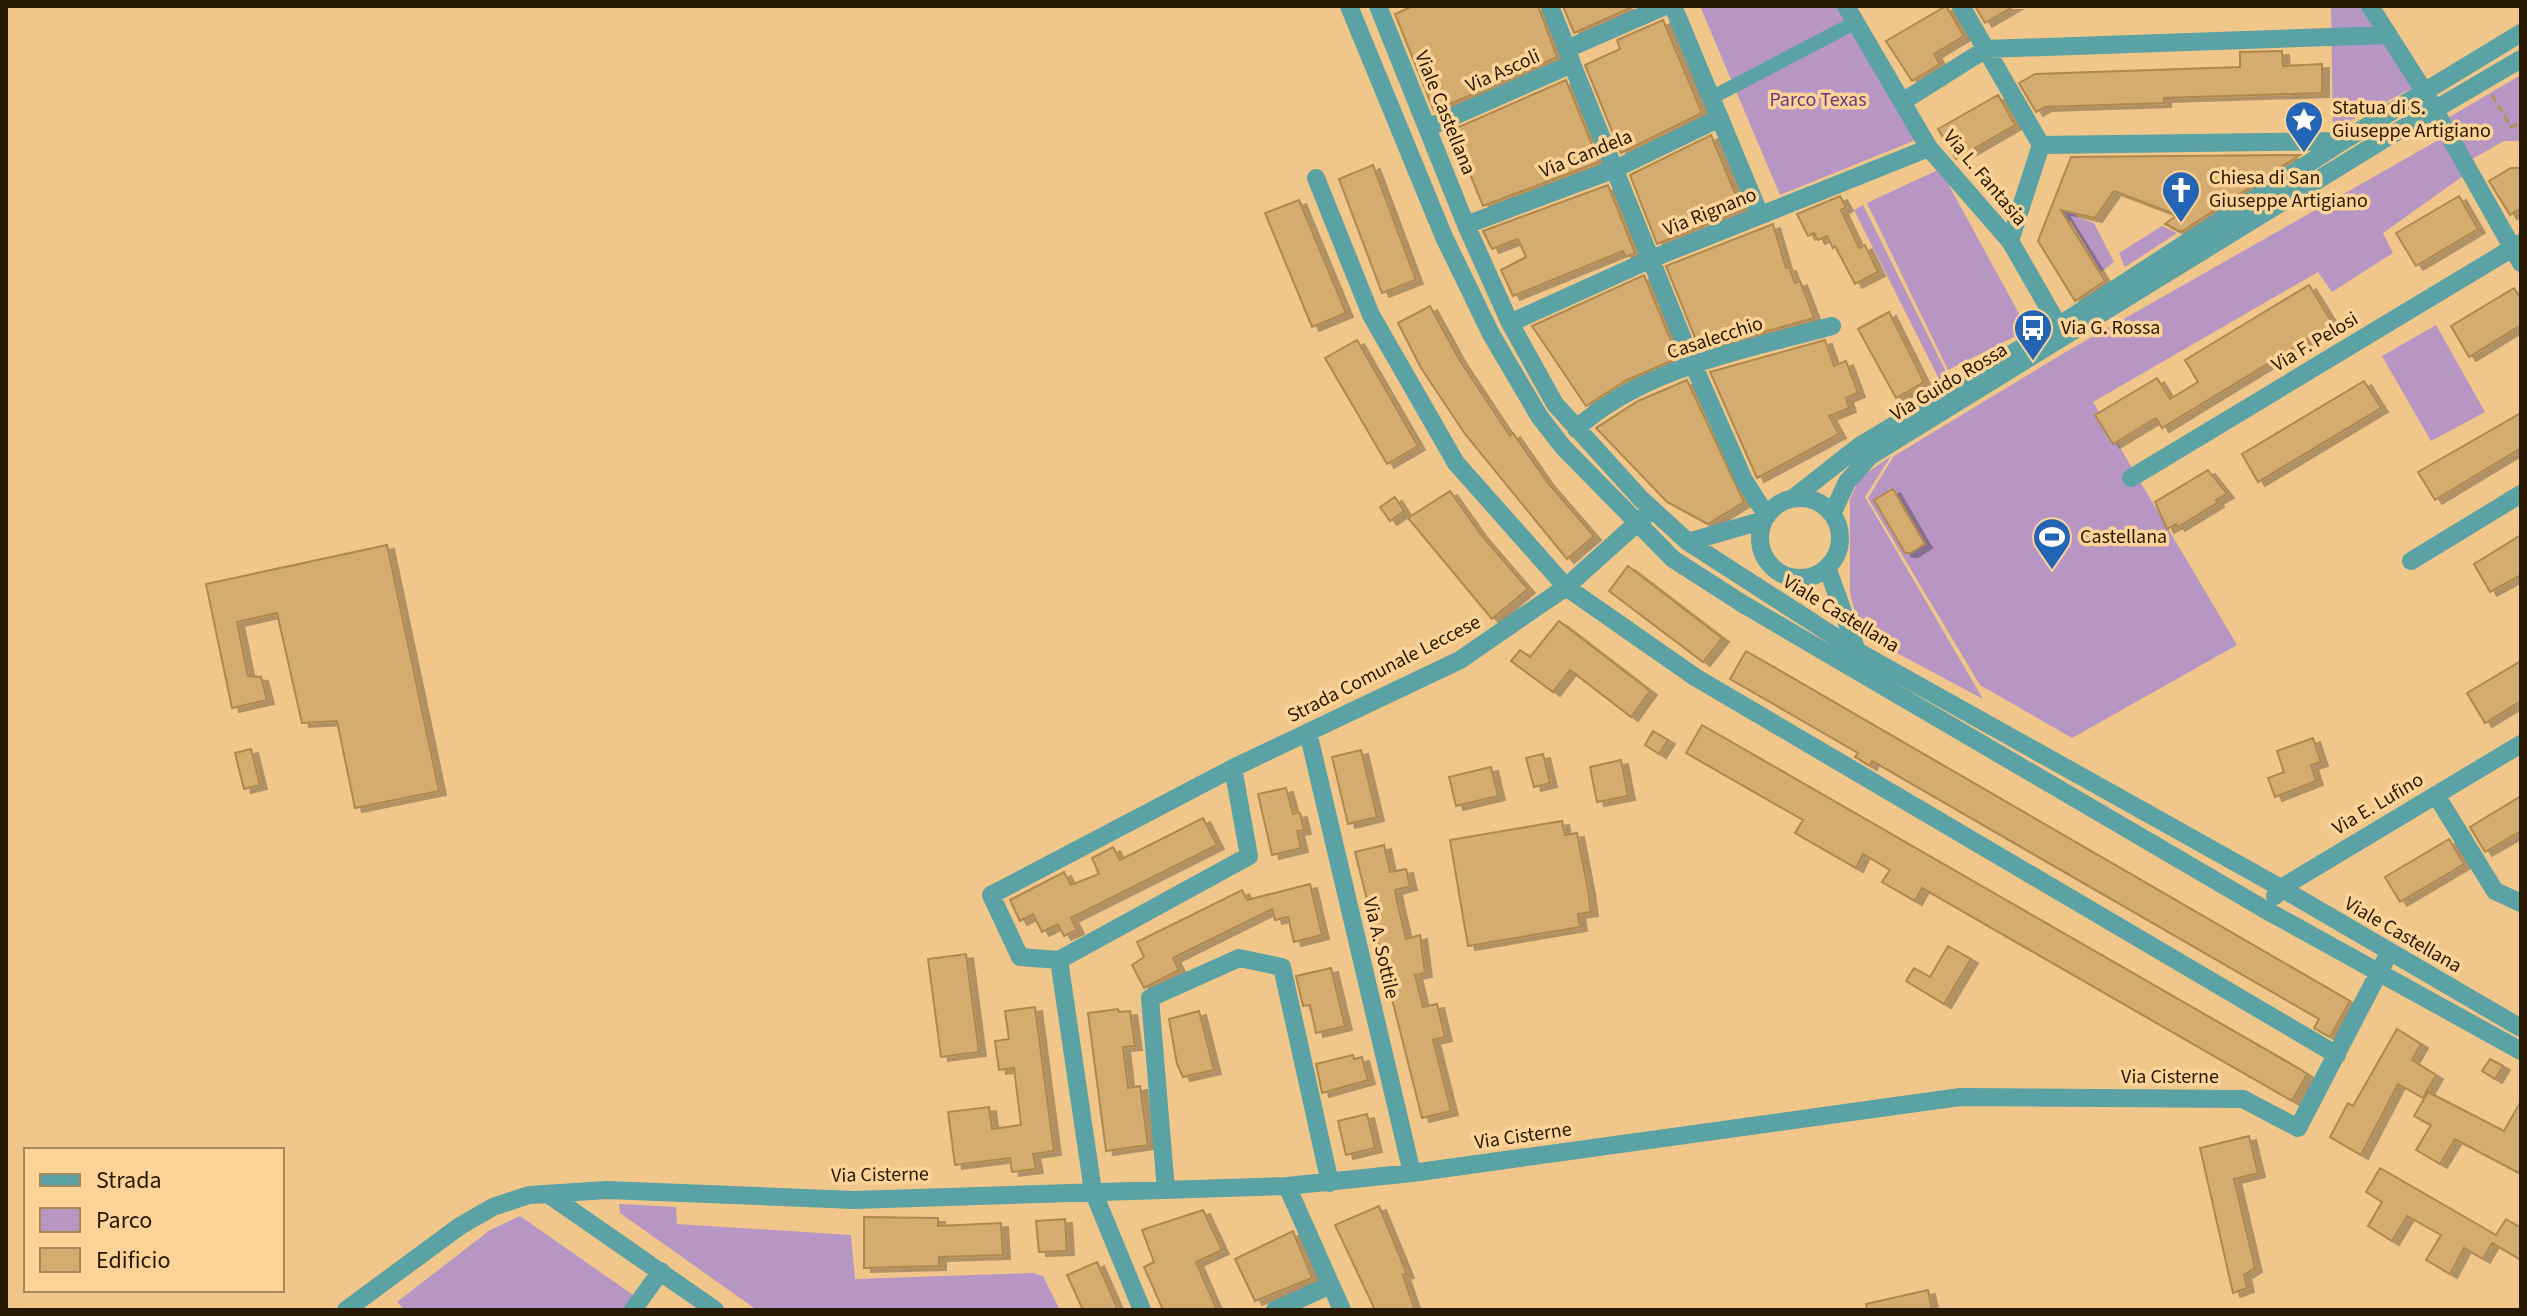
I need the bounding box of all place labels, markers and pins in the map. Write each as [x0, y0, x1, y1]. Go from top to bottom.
place label: Statua di S. Giuseppe Artigiano [2332, 94, 2491, 145]
place icon: Statua di S. Giuseppe Artigiano [2283, 99, 2325, 154]
place label: Chiesa di San Giuseppe Artigiano [2209, 164, 2368, 215]
church icon: Chiesa di San Giuseppe Artigiano [2160, 169, 2202, 224]
bus stop icon: Via G. Rossa [2012, 307, 2054, 362]
place label: Via G. Rossa [2061, 314, 2160, 342]
sports icon: Castellana [2031, 516, 2073, 571]
place label: Castellana [2080, 523, 2167, 551]

